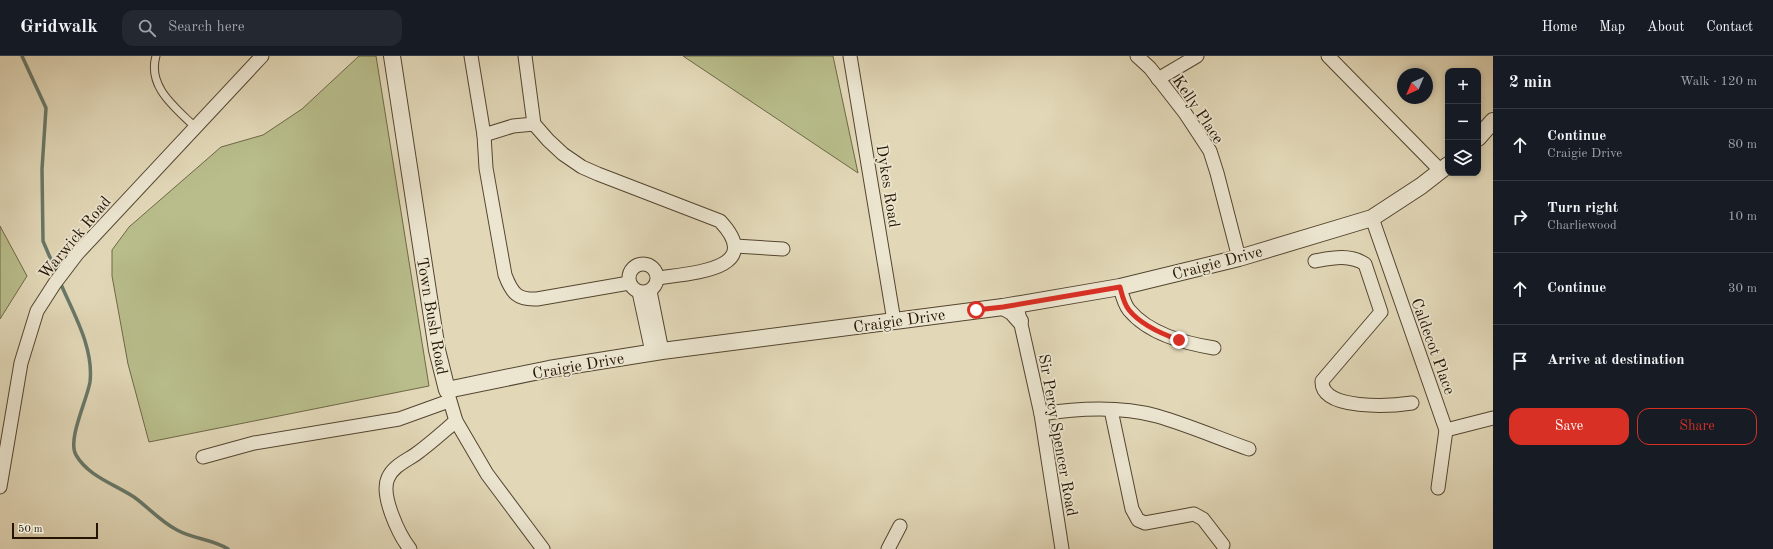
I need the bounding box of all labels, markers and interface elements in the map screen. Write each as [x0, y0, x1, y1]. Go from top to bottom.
search box [122, 10, 402, 46]
icon: search [136, 17, 158, 39]
text: Gridwalk [20, 18, 98, 37]
text: Search here [168, 20, 245, 35]
text: Home [1542, 20, 1577, 34]
text: Map [1599, 20, 1625, 34]
text: About [1647, 20, 1684, 34]
text: Contact [1706, 20, 1753, 34]
north arrow [1397, 68, 1433, 104]
map controls [1445, 68, 1481, 176]
button: + [1445, 68, 1481, 104]
street label: Kelly Place [1169, 73, 1226, 147]
text: 2 min [1509, 74, 1552, 91]
text: Walk · 120 m [1680, 75, 1757, 88]
button: − [1445, 104, 1481, 140]
text: Continue [1547, 129, 1606, 144]
icon: ahead [1509, 134, 1531, 156]
text: 80 m [1728, 138, 1757, 151]
button: layers [1445, 140, 1481, 176]
street label: Dykes Road [873, 144, 901, 229]
text: Craigie Drive [1547, 147, 1622, 160]
street label: Warwick Road [36, 194, 115, 283]
text: Turn right [1547, 201, 1618, 216]
icon: right [1509, 206, 1531, 228]
text: 10 m [1728, 210, 1757, 223]
text: Charliewood [1547, 219, 1617, 232]
street label: Craigie Drive [1171, 244, 1264, 284]
street label: Town Bush Road [413, 256, 449, 376]
icon: ahead [1509, 278, 1531, 300]
text: Continue [1547, 281, 1606, 296]
text: 30 m [1728, 282, 1757, 295]
street label: Caldecot Place [1407, 296, 1457, 397]
route start [967, 301, 985, 319]
street label: Craigie Drive [852, 308, 946, 336]
route end [1170, 331, 1188, 349]
icon: arrive [1509, 350, 1531, 372]
street label: Craigie Drive [531, 351, 625, 383]
street label: Sir Percy Spencer Road [1035, 353, 1079, 518]
text: Arrive at destination [1547, 353, 1685, 368]
button: Save [1509, 408, 1629, 445]
button: Share [1637, 408, 1757, 445]
scale bar [12, 521, 98, 540]
text: 50 m [18, 524, 43, 535]

